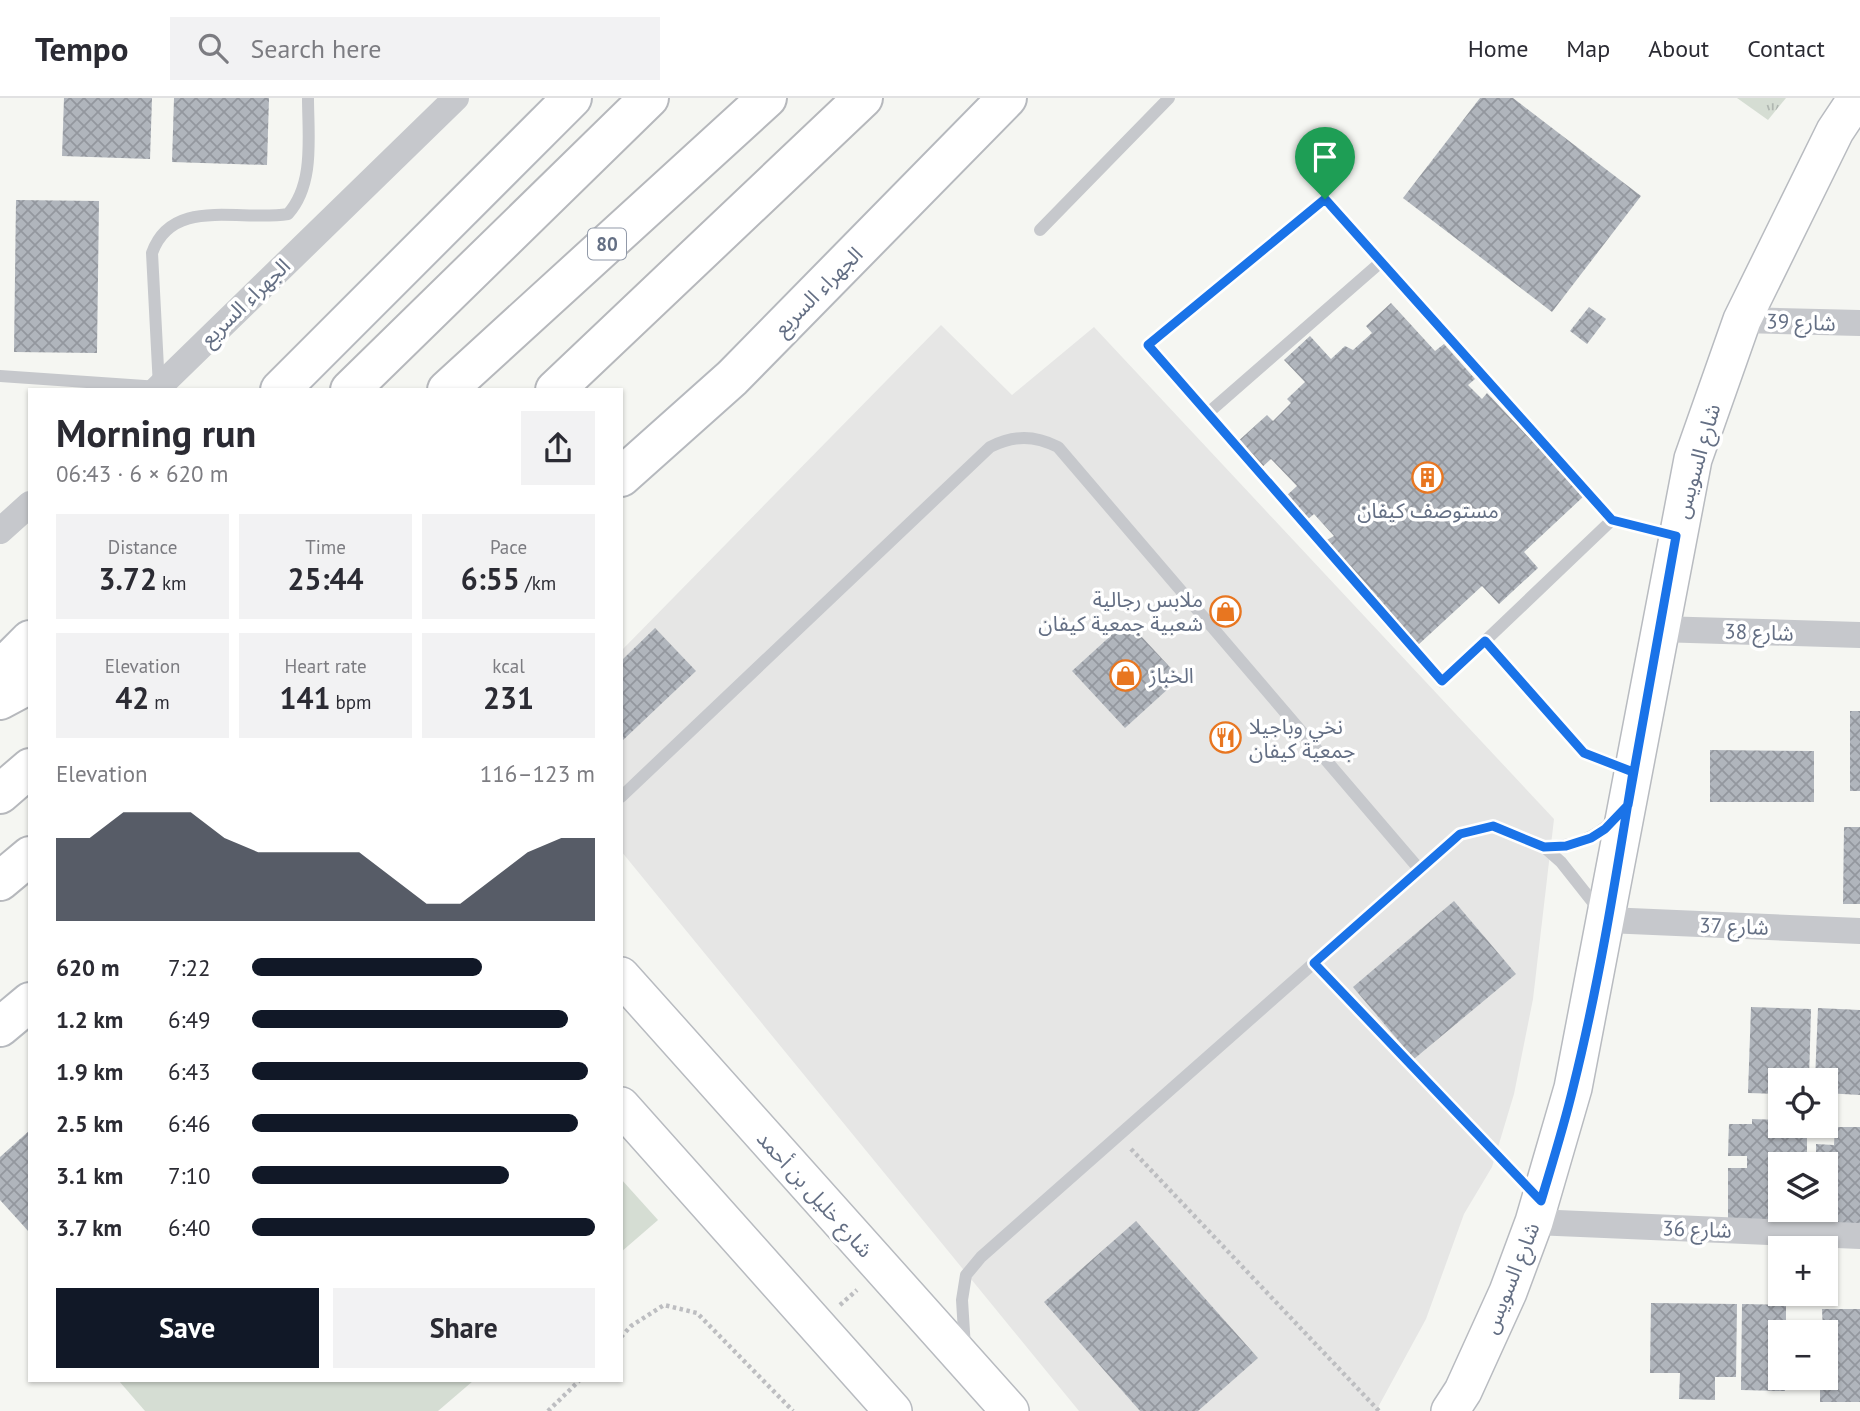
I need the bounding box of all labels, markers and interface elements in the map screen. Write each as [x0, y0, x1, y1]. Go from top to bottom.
search box [170, 17, 660, 80]
text: Tempo [35, 27, 128, 70]
icon: search [194, 29, 232, 67]
text: Search here [250, 32, 382, 65]
text: Home [1468, 33, 1528, 64]
text: Map [1566, 33, 1610, 64]
text: About [1648, 33, 1709, 64]
text: Contact [1747, 33, 1825, 64]
pin [1295, 127, 1355, 199]
icon: arrive [1306, 138, 1344, 176]
road number: 80 [588, 228, 626, 260]
street label: الجهراء السريع [768, 241, 870, 343]
street label: الجهراء السريع [194, 252, 297, 353]
street label: 39 شارع [1766, 307, 1836, 339]
street label: شارع السويس [1668, 401, 1728, 522]
text: Morning run [56, 408, 256, 457]
button: share [521, 411, 595, 485]
text: 06:43 · 6 × 620 m [56, 459, 228, 488]
building icon: مستوصف كيفان [1411, 461, 1445, 495]
place label: مستوصف كيفان [1357, 497, 1499, 524]
text: Distance [108, 535, 177, 559]
text: Time [305, 535, 346, 559]
text: Pace [490, 535, 527, 559]
text: 3.72 [98, 559, 157, 598]
text: 25:44 [287, 559, 364, 598]
text: 6:55 [461, 559, 520, 598]
text: km [157, 571, 187, 595]
text: /km [520, 571, 556, 595]
place label: ملابس رجالية شعبية جمعية كيفان [1038, 586, 1203, 637]
shop icon: ملابس رجالية شعبية جمعية كيفان [1209, 594, 1243, 628]
street label: شارع 38 [1724, 617, 1794, 649]
text: Elevation [105, 654, 180, 678]
text: Heart rate [284, 654, 367, 678]
text: kcal [492, 654, 525, 678]
shop icon: الخباز [1109, 658, 1143, 692]
place label: الخباز [1148, 662, 1194, 689]
text: 42 [115, 678, 149, 717]
text: 141 [279, 678, 330, 717]
text: 231 [483, 678, 534, 717]
text: m [149, 690, 170, 714]
text: bpm [330, 690, 372, 714]
place label: نخي وباجيلا جمعية كيفان [1249, 713, 1355, 764]
restaurant icon: نخي وباجيلا جمعية كيفان [1209, 721, 1243, 755]
text: Elevation [56, 759, 148, 788]
text: 116–123 m [480, 759, 595, 788]
street label: شارع 37 [1699, 911, 1769, 943]
text: 620 m [56, 953, 119, 982]
text: 7:22 [168, 953, 211, 982]
text: 1.2 km [56, 1005, 123, 1034]
text: 6:49 [168, 1005, 211, 1034]
text: 1.9 km [56, 1057, 123, 1086]
text: 6:43 [168, 1057, 211, 1086]
map controls [1768, 1068, 1838, 1390]
button: locate [1768, 1068, 1838, 1138]
text: 2.5 km [56, 1109, 123, 1138]
text: 6:46 [168, 1109, 211, 1138]
street label: شارع خليل بن أحمد [750, 1125, 879, 1264]
button: layers [1768, 1152, 1838, 1222]
text: 3.1 km [56, 1161, 123, 1190]
text: 7:10 [168, 1161, 211, 1190]
text: 3.7 km [56, 1213, 122, 1242]
text: 6:40 [168, 1213, 211, 1242]
street label: شارع 36 [1662, 1214, 1732, 1246]
street label: شارع السويس [1476, 1218, 1547, 1338]
button: + [1768, 1236, 1838, 1306]
button: Save [56, 1288, 319, 1368]
button: Share [333, 1288, 595, 1368]
button: − [1768, 1320, 1838, 1390]

